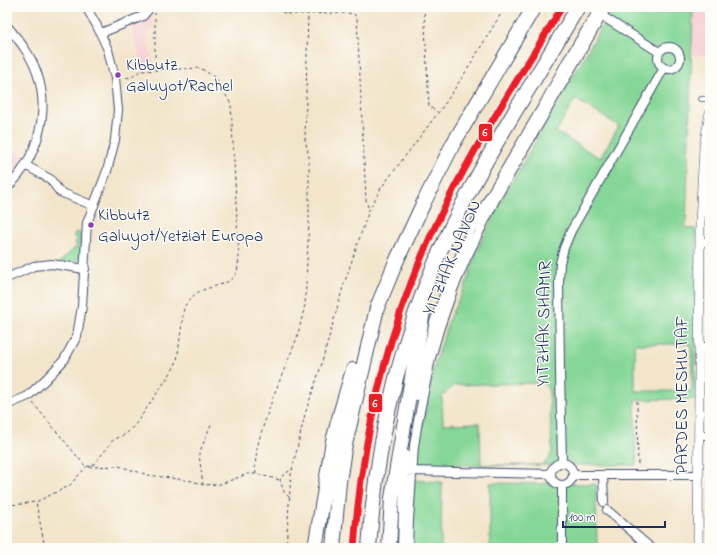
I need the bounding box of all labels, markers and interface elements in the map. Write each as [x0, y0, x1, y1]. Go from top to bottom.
place label: Kibbutz Galuyot/Rachel [126, 53, 233, 100]
marker: Kibbutz Galuyot/Rachel [113, 70, 123, 80]
line badge: 6 [478, 123, 493, 142]
text: 6 [482, 125, 488, 141]
street label: YITZHAK NAVON [417, 196, 489, 320]
place label: Kibbutz Galuyot/Yetziat Europa [98, 203, 263, 250]
marker: Kibbutz Galuyot/Yetziat Europa [86, 220, 96, 230]
street label: YITZHAK SHAMIR [531, 261, 559, 387]
street label: PARDES MESHUTAF [670, 315, 696, 474]
line badge: 6 [368, 393, 383, 413]
text: 6 [372, 396, 378, 412]
scale bar [563, 503, 665, 529]
text: 100 m [569, 509, 596, 527]

